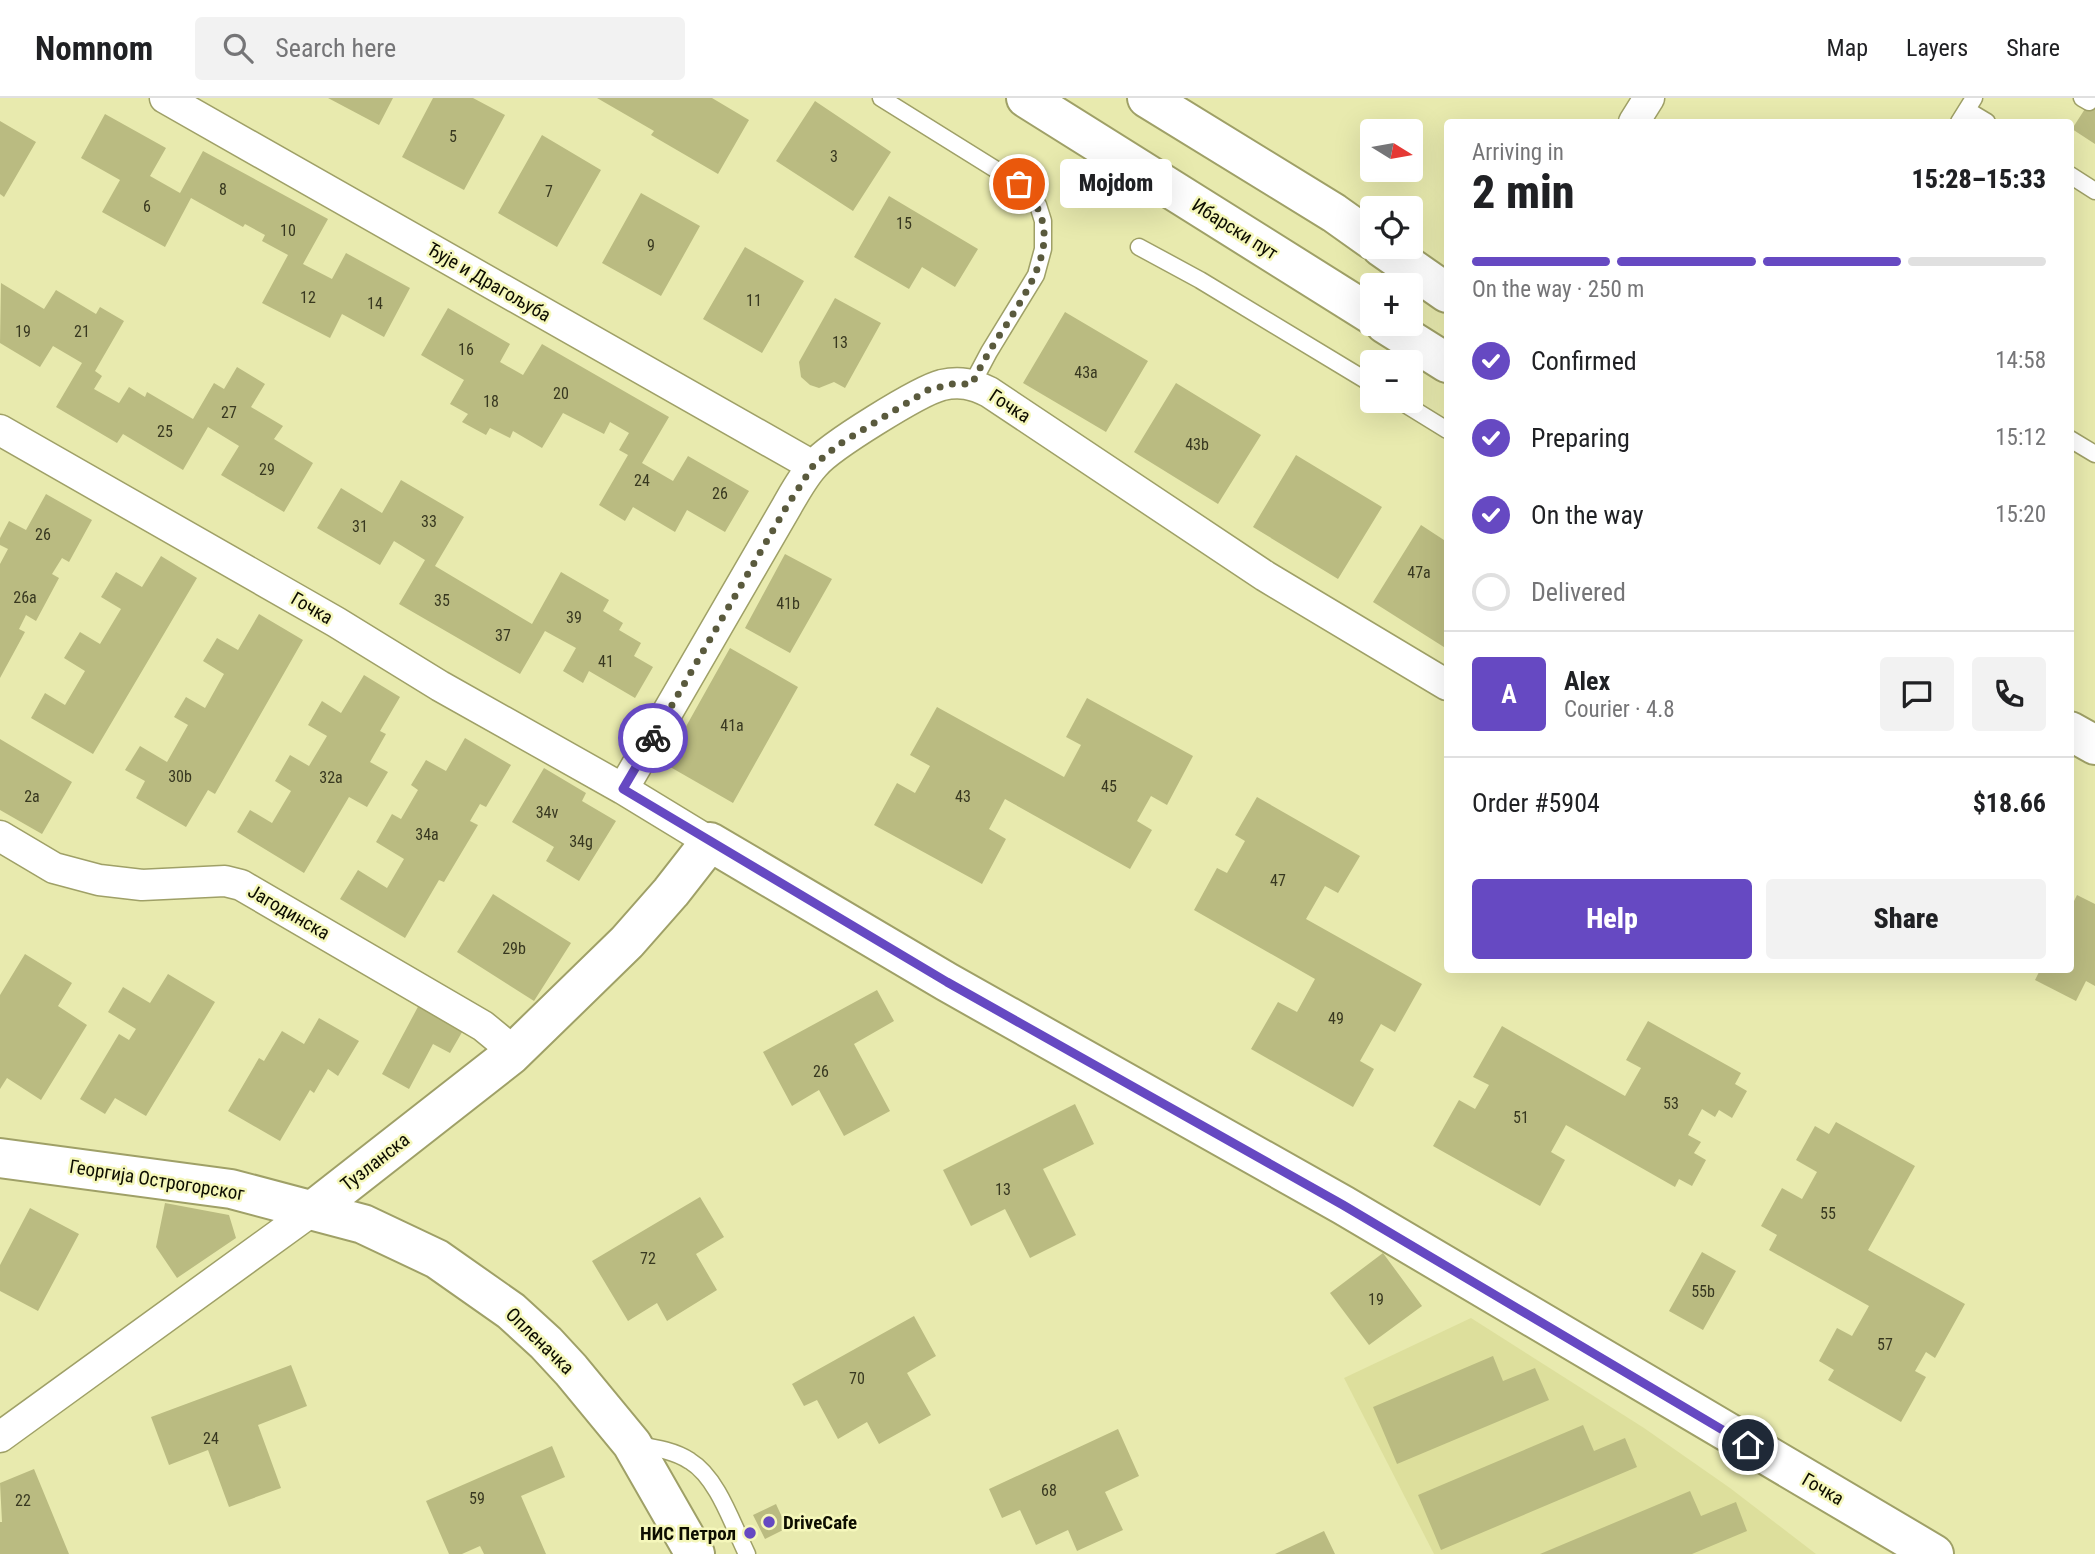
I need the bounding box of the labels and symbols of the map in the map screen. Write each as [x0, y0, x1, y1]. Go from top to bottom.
north arrow [1360, 119, 1423, 182]
house number: 5 [449, 127, 457, 146]
house number: 3 [830, 147, 838, 166]
pin [989, 154, 1049, 214]
callout: Mojdom [1061, 160, 1173, 208]
house number: 8 [219, 180, 227, 199]
house number: 7 [545, 182, 553, 201]
street label: Ибарски пут [1188, 194, 1282, 264]
house number: 6 [143, 197, 151, 216]
house number: 15 [896, 214, 912, 233]
house number: 10 [280, 221, 296, 240]
house number: 9 [647, 236, 655, 255]
street label: Ђује и Драгољуба [423, 237, 555, 327]
house number: 12 [300, 288, 316, 307]
house number: 11 [746, 291, 762, 310]
house number: 14 [367, 294, 383, 313]
house number: 19 [15, 322, 31, 341]
house number: 21 [74, 322, 90, 341]
house number: 13 [832, 333, 848, 352]
house number: 16 [458, 340, 474, 359]
house number: 43a [1074, 363, 1098, 382]
house number: 20 [553, 384, 569, 403]
street label: Гочка [985, 384, 1035, 428]
house number: 18 [483, 392, 499, 411]
house number: 27 [221, 403, 237, 422]
house number: 25 [157, 422, 173, 441]
house number: 43b [1185, 435, 1209, 454]
house number: 29 [259, 460, 275, 479]
house number: 24 [634, 471, 650, 490]
house number: 26 [712, 484, 728, 503]
house number: 33 [421, 512, 437, 531]
house number: 31 [352, 517, 368, 536]
house number: 26 [35, 525, 51, 544]
house number: 47a [1407, 563, 1431, 582]
street label: Гочка [287, 587, 337, 629]
house number: 26a [13, 588, 37, 607]
house number: 35 [434, 591, 450, 610]
house number: 41b [776, 594, 800, 613]
house number: 39 [566, 608, 582, 627]
house number: 37 [495, 626, 511, 645]
house number: 41 [598, 652, 614, 671]
courier [618, 703, 688, 773]
house number: 41a [720, 716, 744, 735]
house number: 30b [168, 767, 192, 786]
house number: 32a [319, 768, 343, 787]
house number: 45 [1101, 777, 1117, 796]
house number: 2a [24, 787, 40, 806]
house number: 43 [955, 787, 971, 806]
house number: 34v [536, 803, 558, 822]
house number: 34a [415, 825, 439, 844]
house number: 34g [569, 832, 593, 851]
house number: 47 [1270, 871, 1286, 890]
street label: Јагодинска [244, 879, 334, 945]
house number: 29b [502, 939, 526, 958]
house number: 49 [1328, 1009, 1344, 1028]
house number: 26 [813, 1062, 829, 1081]
house number: 53 [1663, 1094, 1679, 1113]
house number: 51 [1513, 1108, 1529, 1127]
street label: Тузланска [336, 1128, 414, 1196]
street label: Георгија Острогорског [68, 1155, 246, 1205]
house number: 13 [995, 1180, 1011, 1199]
house number: 55 [1820, 1204, 1836, 1223]
house number: 72 [640, 1249, 656, 1268]
house number: 55b [1691, 1282, 1715, 1301]
house number: 19 [1368, 1290, 1384, 1309]
street label: Опленачка [501, 1303, 579, 1379]
house number: 57 [1877, 1335, 1893, 1354]
house number: 70 [849, 1369, 865, 1388]
pin [1718, 1415, 1778, 1475]
house number: 24 [203, 1429, 219, 1448]
street label: Гочка [1798, 1468, 1848, 1510]
house number: 68 [1041, 1481, 1057, 1500]
house number: 59 [469, 1489, 485, 1508]
house number: 22 [15, 1491, 31, 1510]
place label: DriveCafe [783, 1511, 857, 1534]
marker: DriveCafe [761, 1514, 777, 1530]
place label: НИС Петрол [640, 1522, 736, 1545]
marker: НИС Петрол [742, 1525, 758, 1541]

